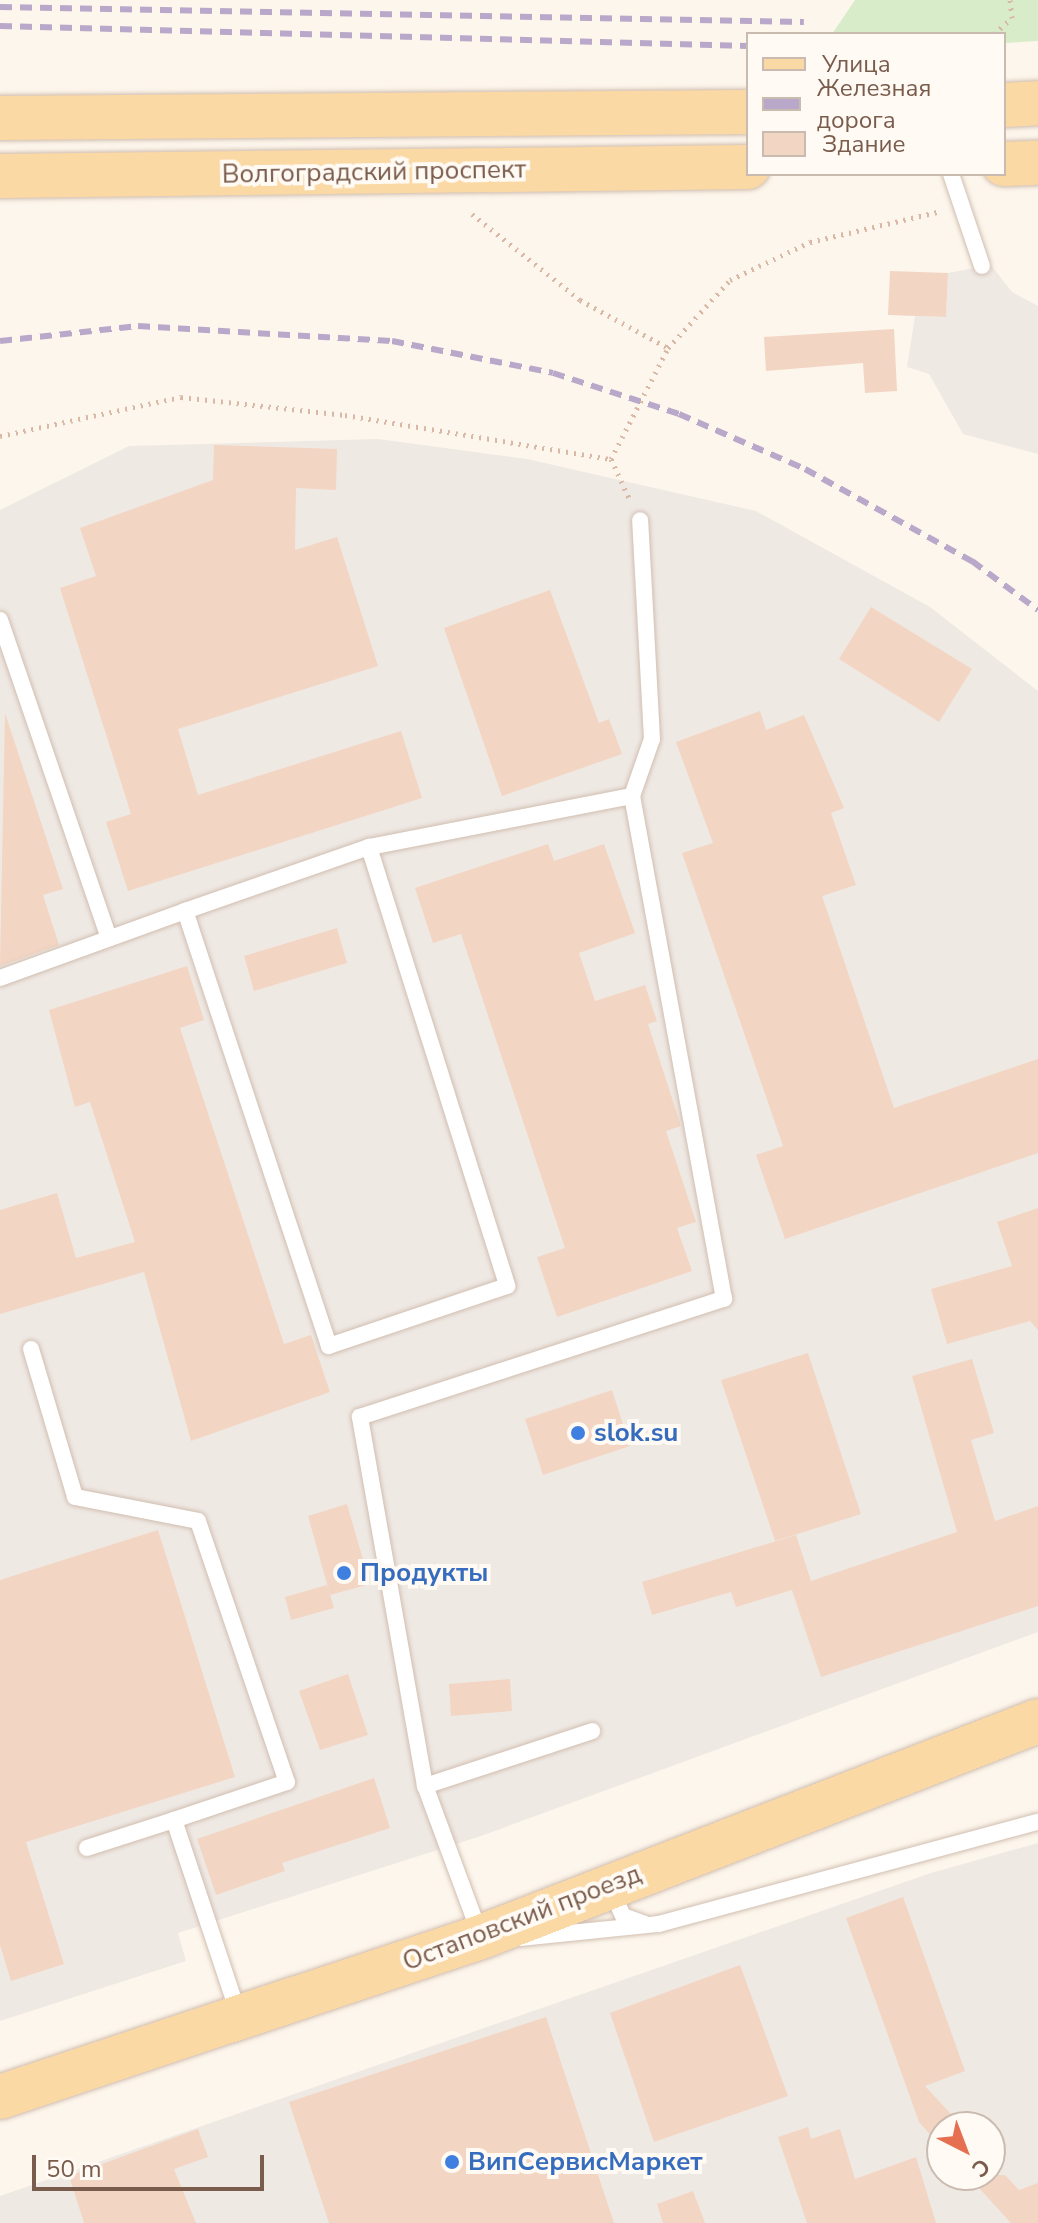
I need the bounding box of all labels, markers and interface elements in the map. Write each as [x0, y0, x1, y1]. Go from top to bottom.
legend [746, 32, 1006, 176]
text: Улица [822, 48, 891, 80]
text: Железная дорога [817, 72, 931, 136]
text: Здание [822, 128, 906, 160]
street label: Волгоградский проспект [222, 154, 526, 190]
place label: slok.su [594, 1417, 678, 1449]
marker: slok.su [569, 1424, 587, 1442]
place label: Продукты [360, 1557, 488, 1589]
marker: Продукты [335, 1564, 353, 1582]
street label: Остаповский проезд [398, 1858, 646, 1978]
north arrow [926, 2111, 1006, 2191]
scale bar [36, 2139, 268, 2189]
place label: ВипСервисМаркет [468, 2146, 703, 2178]
text: С [965, 2151, 996, 2183]
text: 50 m [46, 2153, 102, 2185]
marker: ВипСервисМаркет [443, 2153, 461, 2171]

